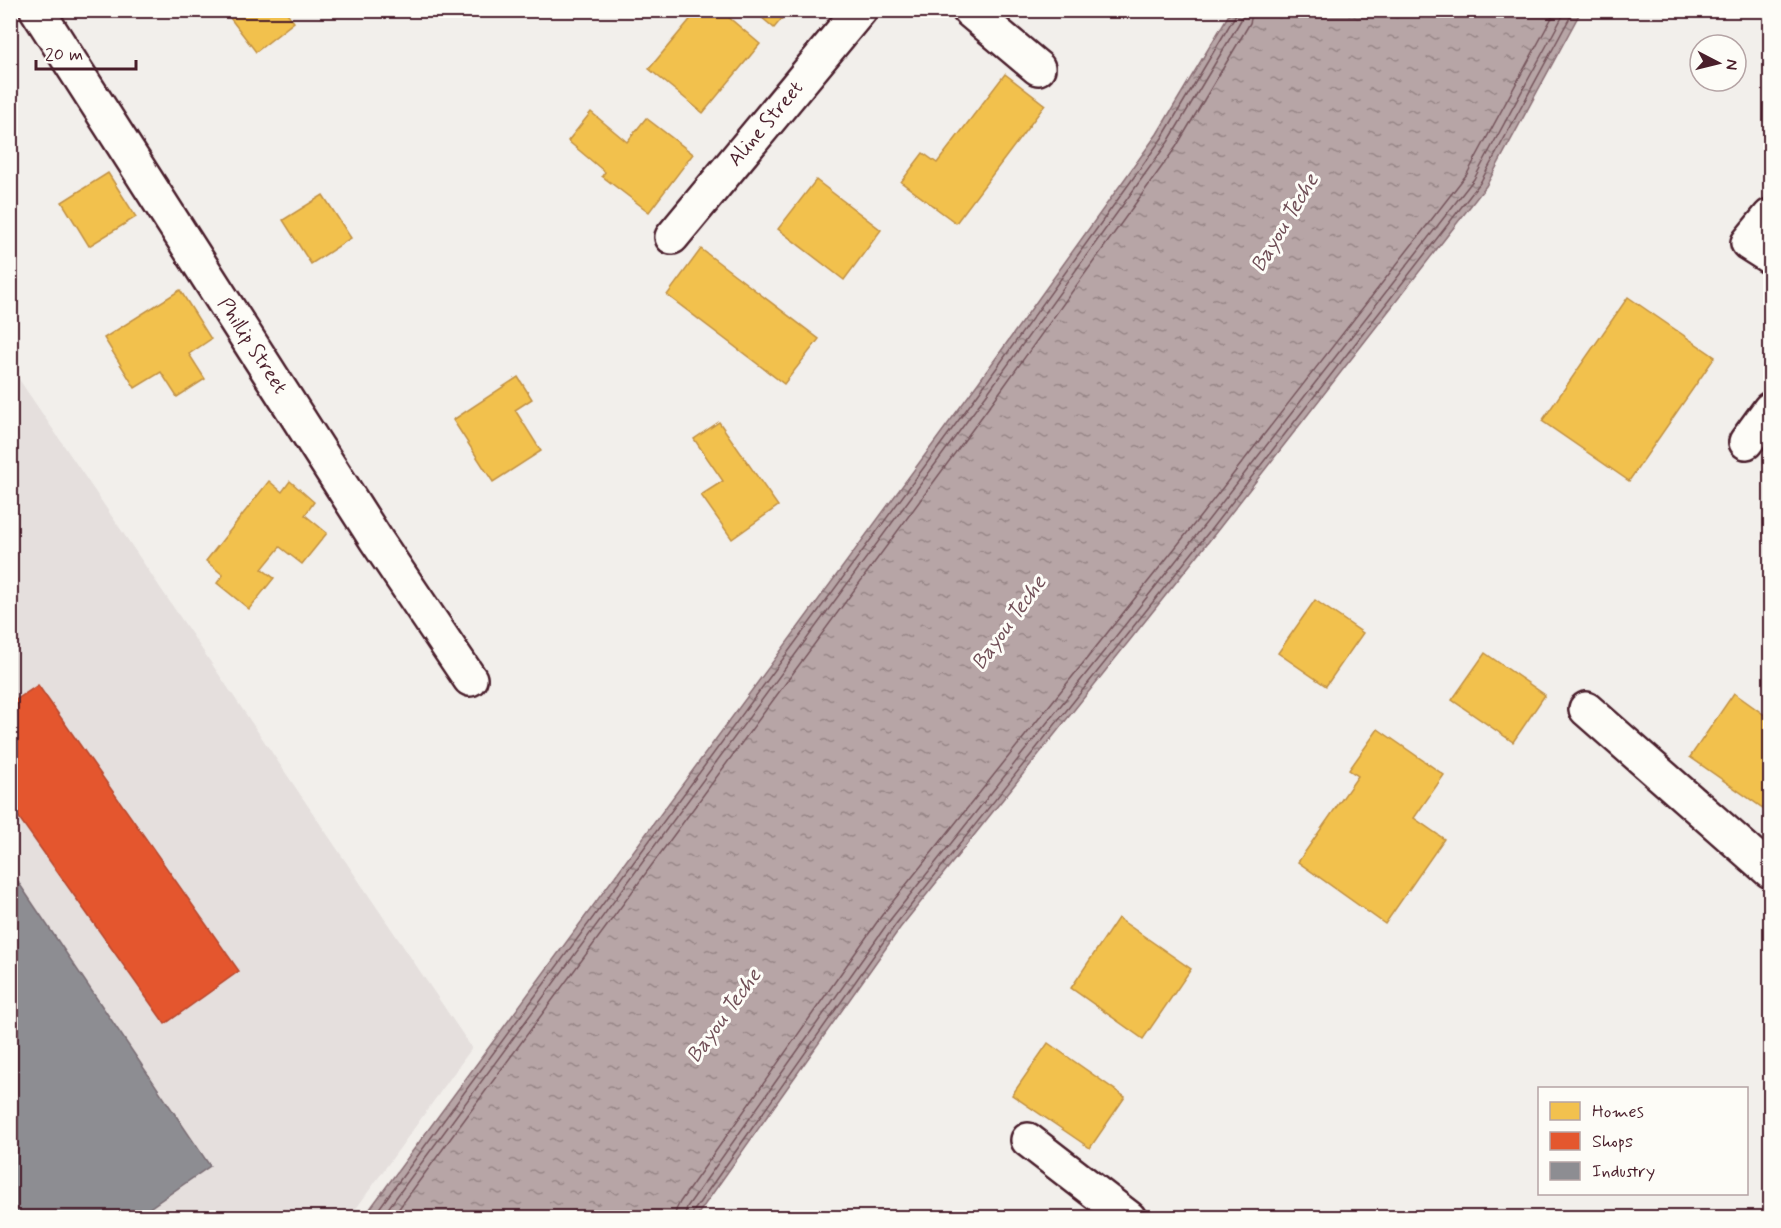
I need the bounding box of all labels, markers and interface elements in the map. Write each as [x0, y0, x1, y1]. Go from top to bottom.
scale bar [36, 33, 136, 71]
north arrow [1688, 33, 1748, 93]
text: 20 m [45, 43, 83, 67]
text: N [1720, 58, 1742, 71]
street label: Aline Street [722, 76, 810, 172]
water label: Bayou Teche [1245, 168, 1326, 277]
street label: Phillip Street [211, 293, 293, 399]
water label: Bayou Teche [965, 570, 1053, 676]
water label: Bayou Teche [680, 963, 768, 1069]
legend [1538, 1087, 1748, 1195]
text: Homes [1592, 1100, 1644, 1124]
text: Shops [1592, 1130, 1633, 1154]
text: Industry [1592, 1160, 1655, 1184]

